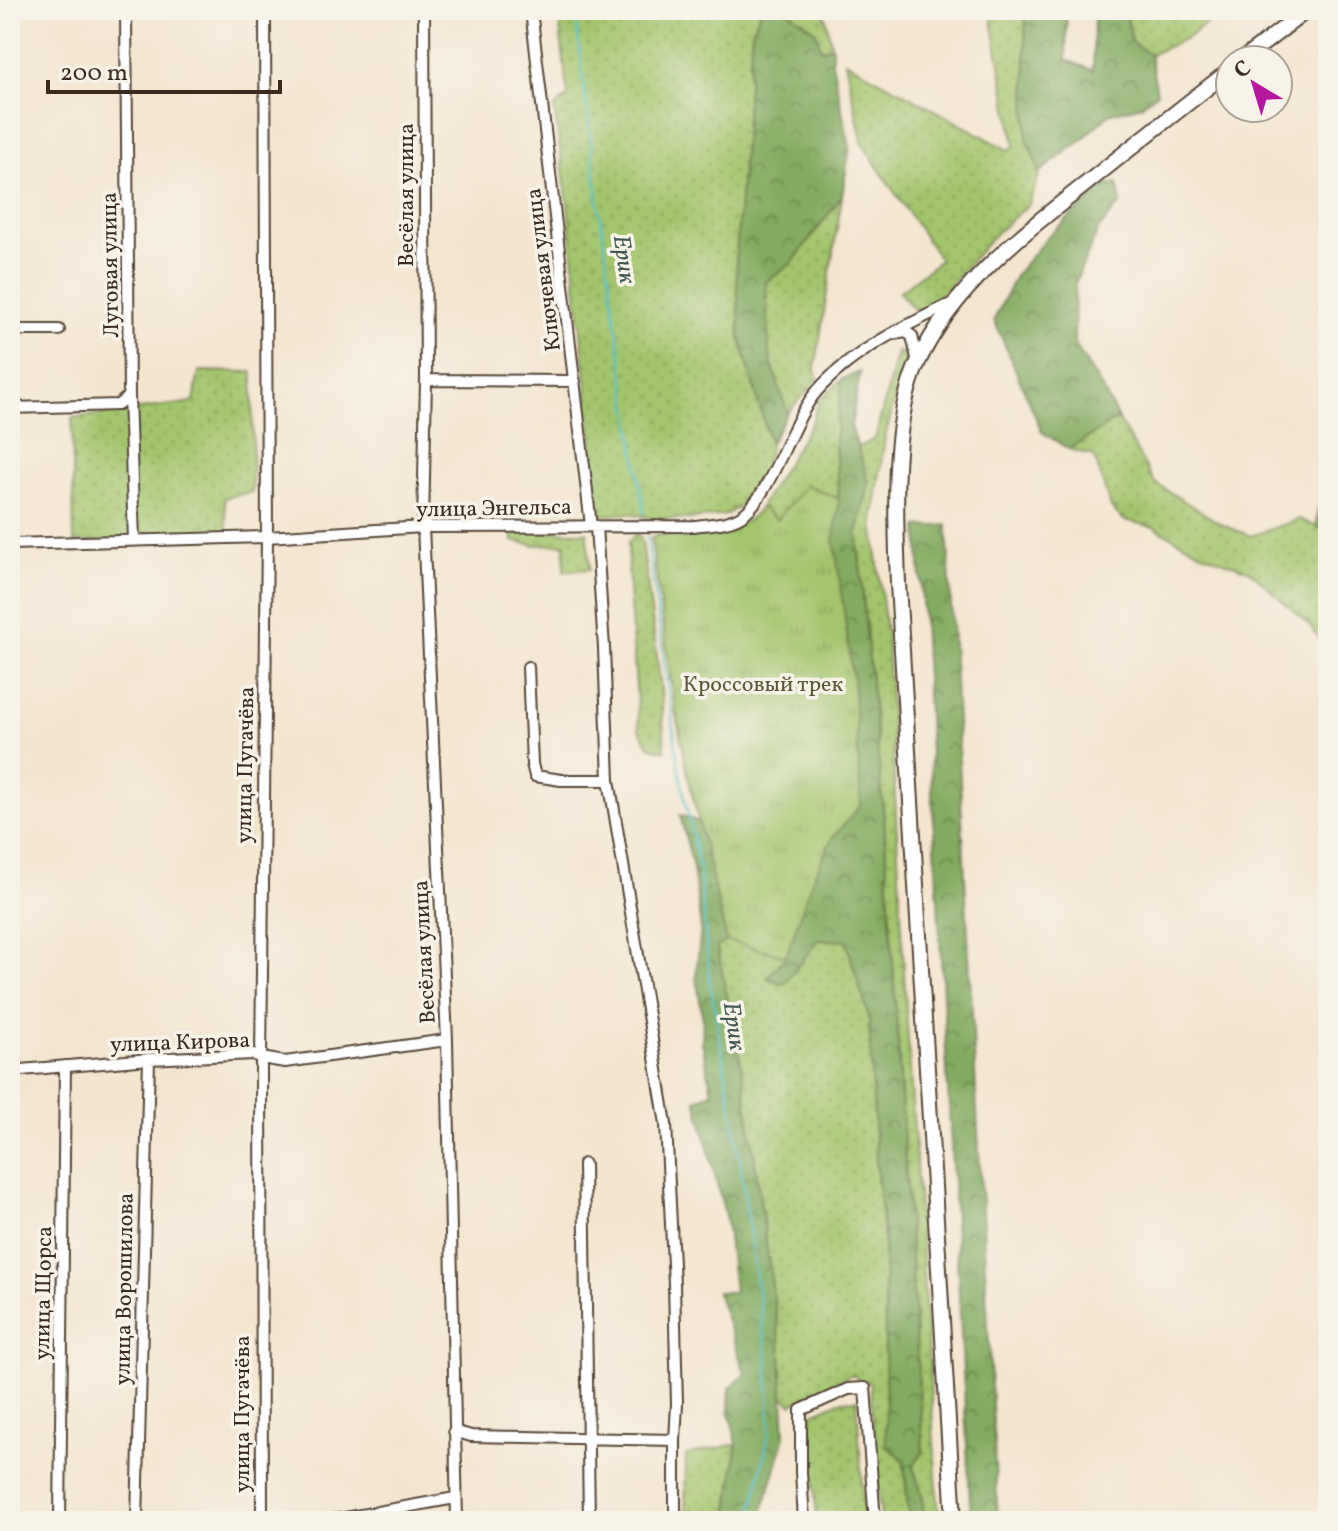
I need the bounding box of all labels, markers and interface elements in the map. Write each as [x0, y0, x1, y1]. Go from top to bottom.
scale bar [48, 44, 280, 94]
north arrow [1214, 44, 1294, 124]
text: С [1228, 54, 1258, 87]
text: 200 m [60, 57, 128, 91]
street label: Весёлая улица [392, 123, 423, 267]
street label: Ключевая улица [519, 186, 570, 353]
street label: Луговая улица [95, 192, 128, 338]
water label: Ерик [603, 233, 643, 286]
street label: улица Энгельса [416, 493, 572, 526]
park label: Кроссовый трек [683, 670, 843, 701]
street label: улица Пугачёва [230, 686, 263, 844]
street label: Весёлая улица [406, 879, 445, 1024]
water label: Ерик [713, 1000, 753, 1053]
street label: улица Кирова [109, 1026, 251, 1061]
street label: улица Ворошилова [108, 1192, 143, 1386]
street label: улица Щорса [28, 1226, 61, 1360]
street label: улица Пугачёва [228, 1335, 259, 1493]

